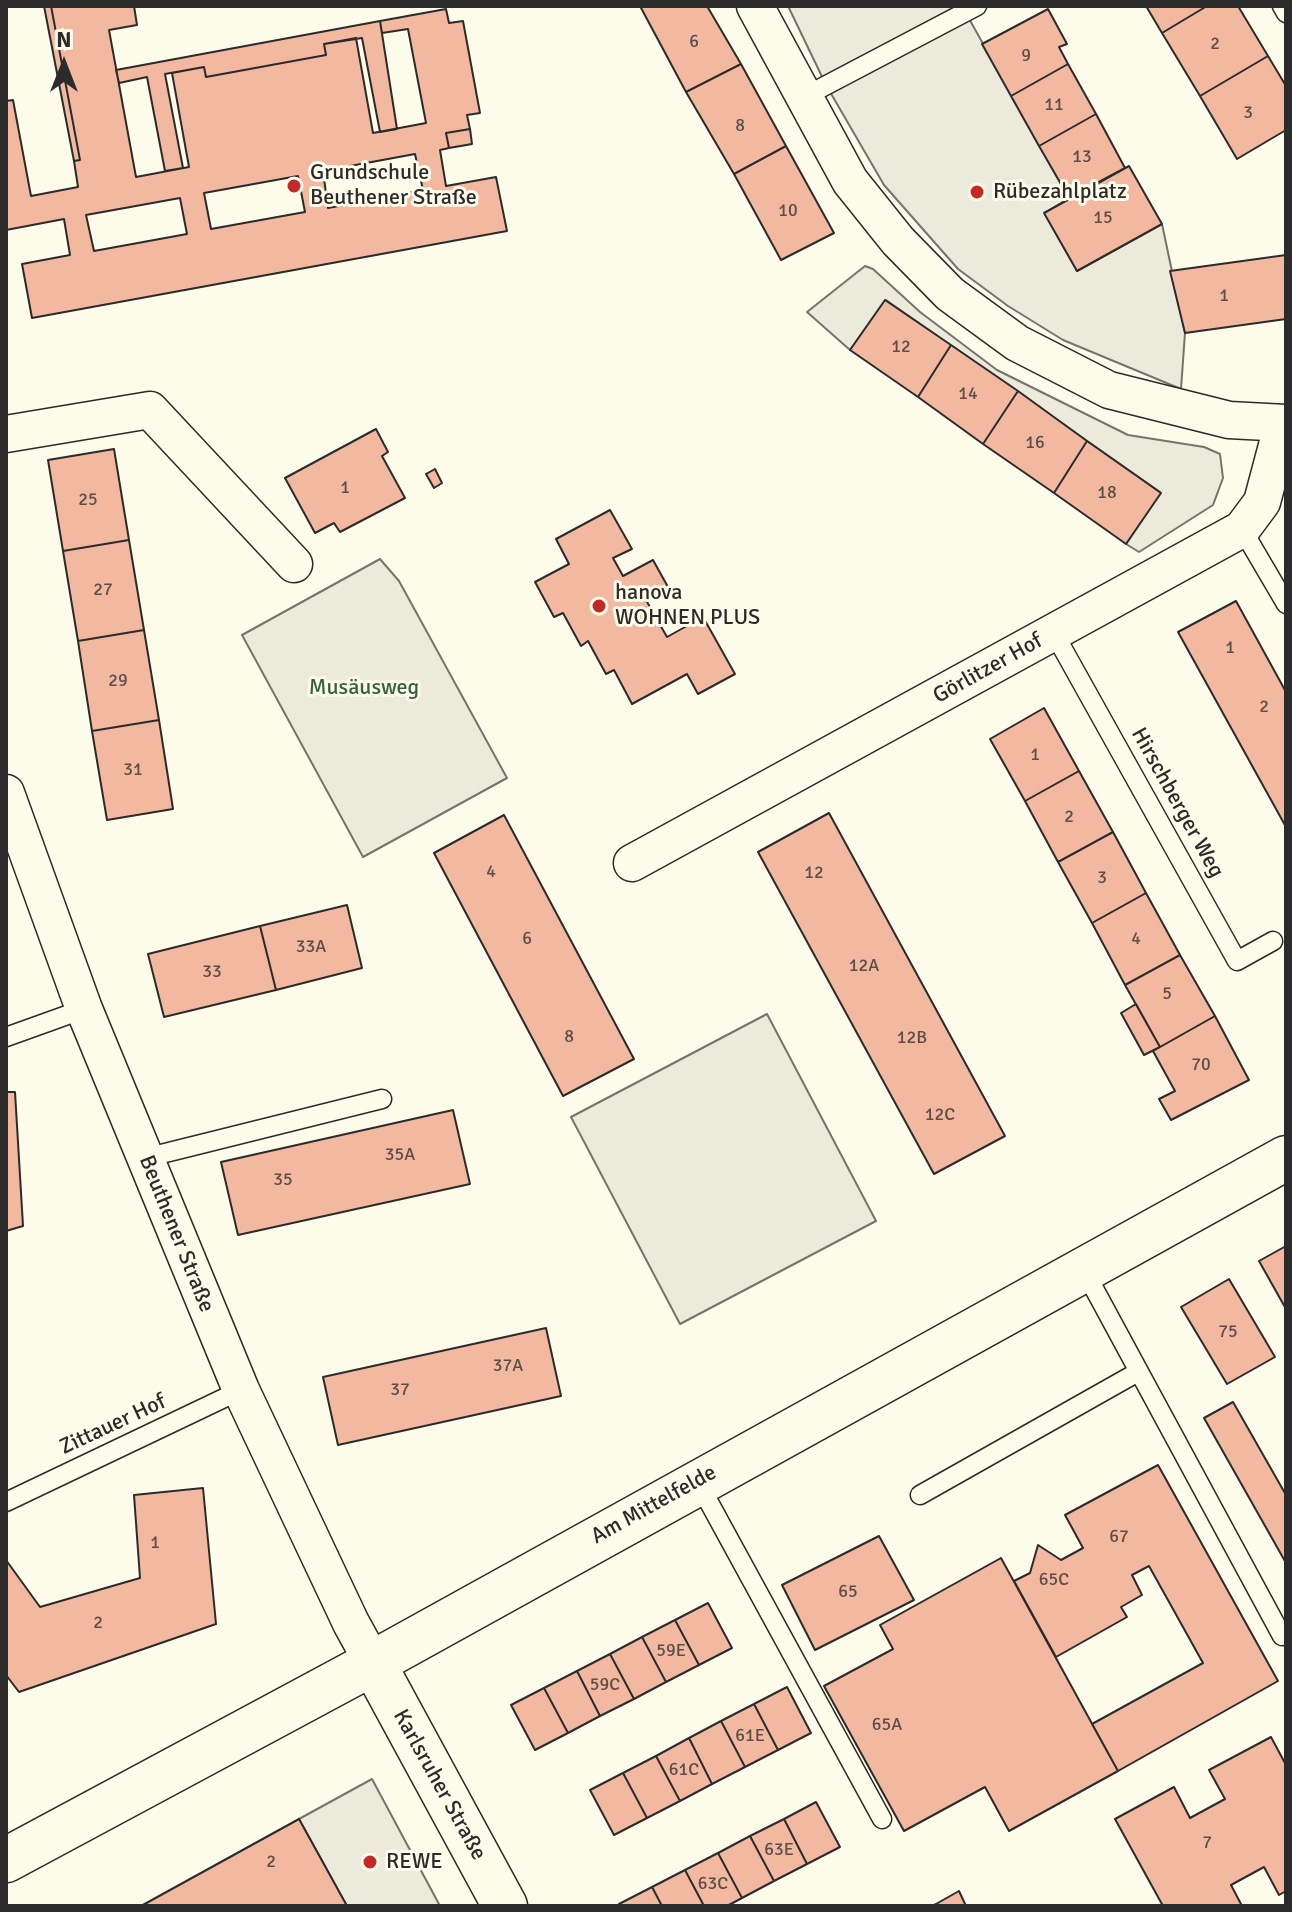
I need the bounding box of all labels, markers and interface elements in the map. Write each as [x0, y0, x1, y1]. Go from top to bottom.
north arrow [24, 24, 104, 104]
text: N [56, 26, 72, 53]
house number: 6 [689, 31, 699, 53]
house number: 2 [1210, 33, 1220, 55]
house number: 9 [1021, 45, 1031, 67]
house number: 11 [1044, 94, 1064, 116]
house number: 3 [1243, 102, 1253, 124]
house number: 8 [735, 115, 745, 137]
house number: 13 [1072, 146, 1092, 168]
place label: Grundschule Beuthener Straße [310, 160, 477, 212]
marker: Grundschule Beuthener Straße [285, 177, 303, 195]
place label: Rübezahlplatz [993, 179, 1127, 205]
marker: Rübezahlplatz [968, 183, 986, 201]
house number: 10 [778, 200, 798, 222]
house number: 15 [1093, 207, 1113, 229]
house number: 1 [1219, 285, 1229, 307]
house number: 12 [891, 336, 911, 358]
house number: 14 [958, 383, 978, 405]
house number: 16 [1025, 432, 1045, 454]
house number: 1 [340, 477, 350, 499]
house number: 18 [1097, 482, 1117, 504]
house number: 25 [78, 489, 98, 511]
house number: 27 [93, 579, 113, 601]
place label: hanova WOHNEN PLUS [615, 580, 760, 632]
marker: hanova WOHNEN PLUS [590, 597, 608, 615]
street label: Görlitzer Hof [929, 628, 1047, 710]
house number: 1 [1225, 637, 1235, 659]
house number: 29 [108, 670, 128, 692]
park label: Musäusweg [309, 675, 419, 701]
house number: 2 [1259, 696, 1269, 718]
street label: Hirschberger Weg [1125, 723, 1229, 883]
house number: 1 [1030, 744, 1040, 766]
house number: 31 [123, 759, 143, 781]
house number: 2 [1064, 806, 1074, 828]
house number: 4 [486, 861, 496, 883]
house number: 12 [804, 862, 824, 884]
house number: 3 [1097, 867, 1107, 889]
house number: 6 [522, 928, 532, 950]
house number: 4 [1131, 928, 1141, 950]
house number: 33A [296, 936, 326, 958]
house number: 12A [849, 955, 879, 977]
house number: 33 [202, 961, 222, 983]
house number: 5 [1162, 983, 1172, 1005]
house number: 8 [564, 1026, 574, 1048]
house number: 12B [897, 1027, 927, 1049]
house number: 70 [1191, 1054, 1211, 1076]
house number: 12C [925, 1104, 955, 1126]
house number: 35A [385, 1144, 415, 1166]
street label: Beuthener Straße [133, 1152, 219, 1316]
house number: 35 [273, 1169, 293, 1191]
house number: 75 [1218, 1321, 1238, 1343]
house number: 37A [493, 1355, 523, 1377]
house number: 37 [390, 1379, 410, 1401]
street label: Zittauer Hof [56, 1389, 170, 1461]
street label: Am Mittelfelde [587, 1460, 721, 1550]
house number: 67 [1109, 1526, 1129, 1548]
house number: 1 [150, 1532, 160, 1554]
house number: 65C [1039, 1569, 1069, 1591]
house number: 65 [838, 1581, 858, 1603]
house number: 2 [93, 1612, 103, 1634]
house number: 59E [656, 1640, 686, 1662]
house number: 59C [590, 1674, 620, 1696]
street label: Karlsruher Straße [387, 1705, 491, 1865]
house number: 65A [872, 1714, 902, 1736]
house number: 61E [735, 1725, 765, 1747]
house number: 61C [669, 1759, 699, 1781]
house number: 7 [1202, 1832, 1212, 1854]
house number: 63E [764, 1839, 794, 1861]
place label: REWE [386, 1849, 443, 1875]
house number: 2 [266, 1851, 276, 1873]
marker: REWE [361, 1853, 379, 1871]
house number: 63C [698, 1873, 728, 1895]

